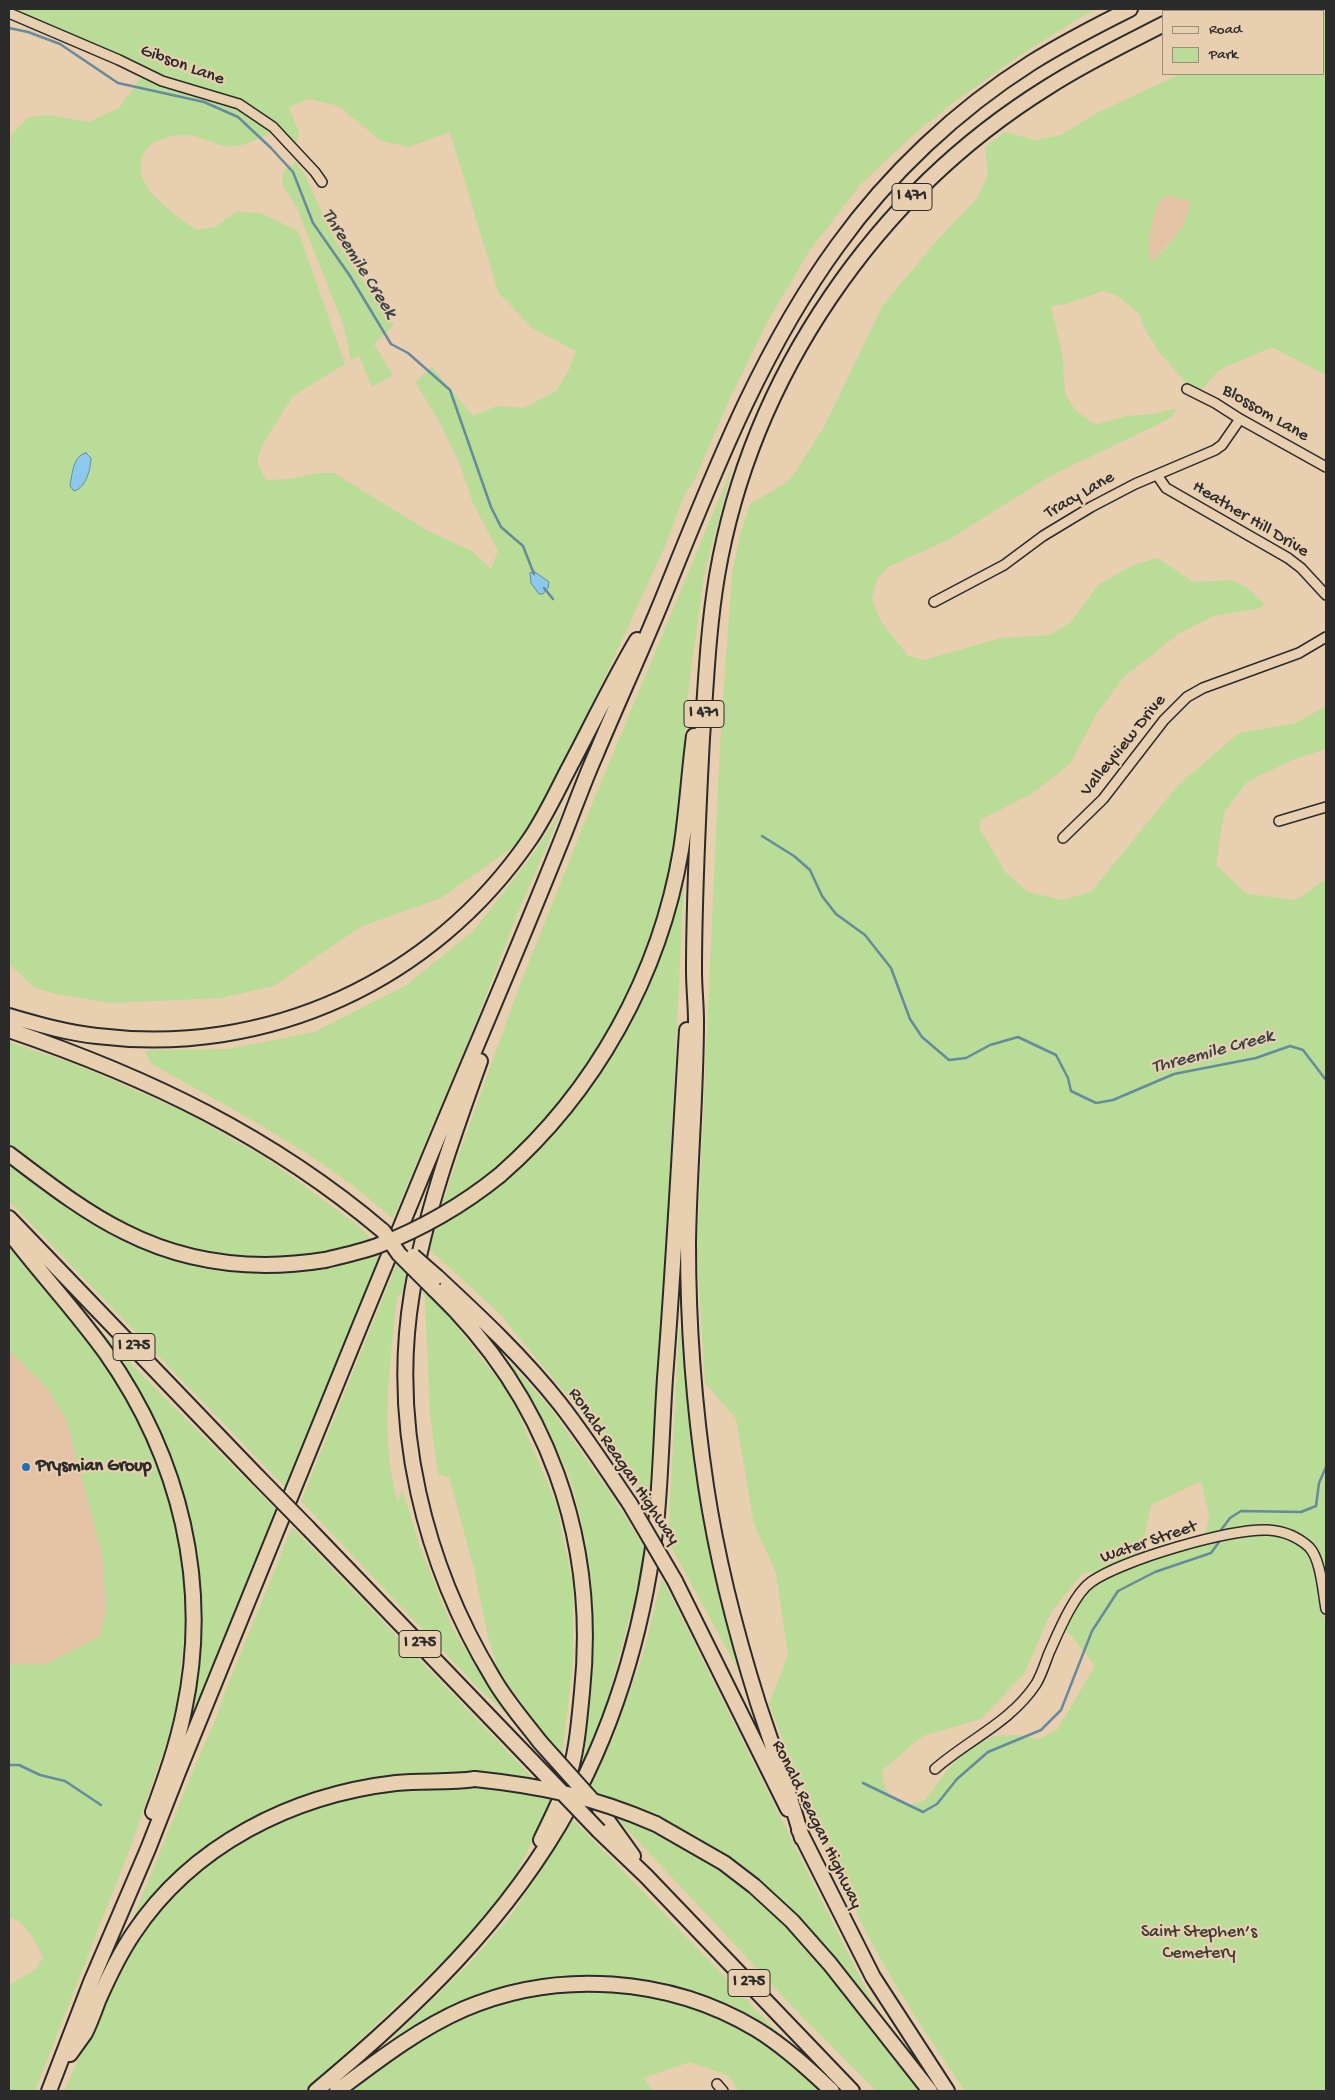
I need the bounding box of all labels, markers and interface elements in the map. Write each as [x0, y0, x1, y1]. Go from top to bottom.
legend [1162, 10, 1325, 75]
text: Road [1209, 21, 1242, 39]
street label: Gibson Lane [137, 41, 227, 91]
text: Park [1209, 46, 1238, 64]
road number: I 471 [892, 183, 932, 210]
water label: Threemile Creek [315, 205, 401, 323]
street label: Blossom Lane [1218, 381, 1312, 447]
street label: Tracy Lane [1041, 467, 1119, 525]
street label: Heather Hill Drive [1188, 477, 1312, 563]
street label: Valleyview Drive [1076, 691, 1172, 801]
road number: I 471 [684, 701, 724, 728]
water label: Threemile Creek [1150, 1026, 1276, 1080]
road number: I 275 [113, 1334, 155, 1360]
street label: Ronald Reagan Highway [562, 1384, 684, 1550]
place label: Prysmian Group [36, 1456, 152, 1478]
marker: Prysmian Group [20, 1461, 32, 1473]
street label: Water Street [1098, 1516, 1200, 1570]
road number: I 275 [399, 1630, 441, 1658]
street label: Ronald Reagan Highway [766, 1737, 866, 1913]
park label: Saint Stephen’s Cemetery [1141, 1922, 1257, 1965]
road number: I 275 [728, 1970, 770, 1996]

